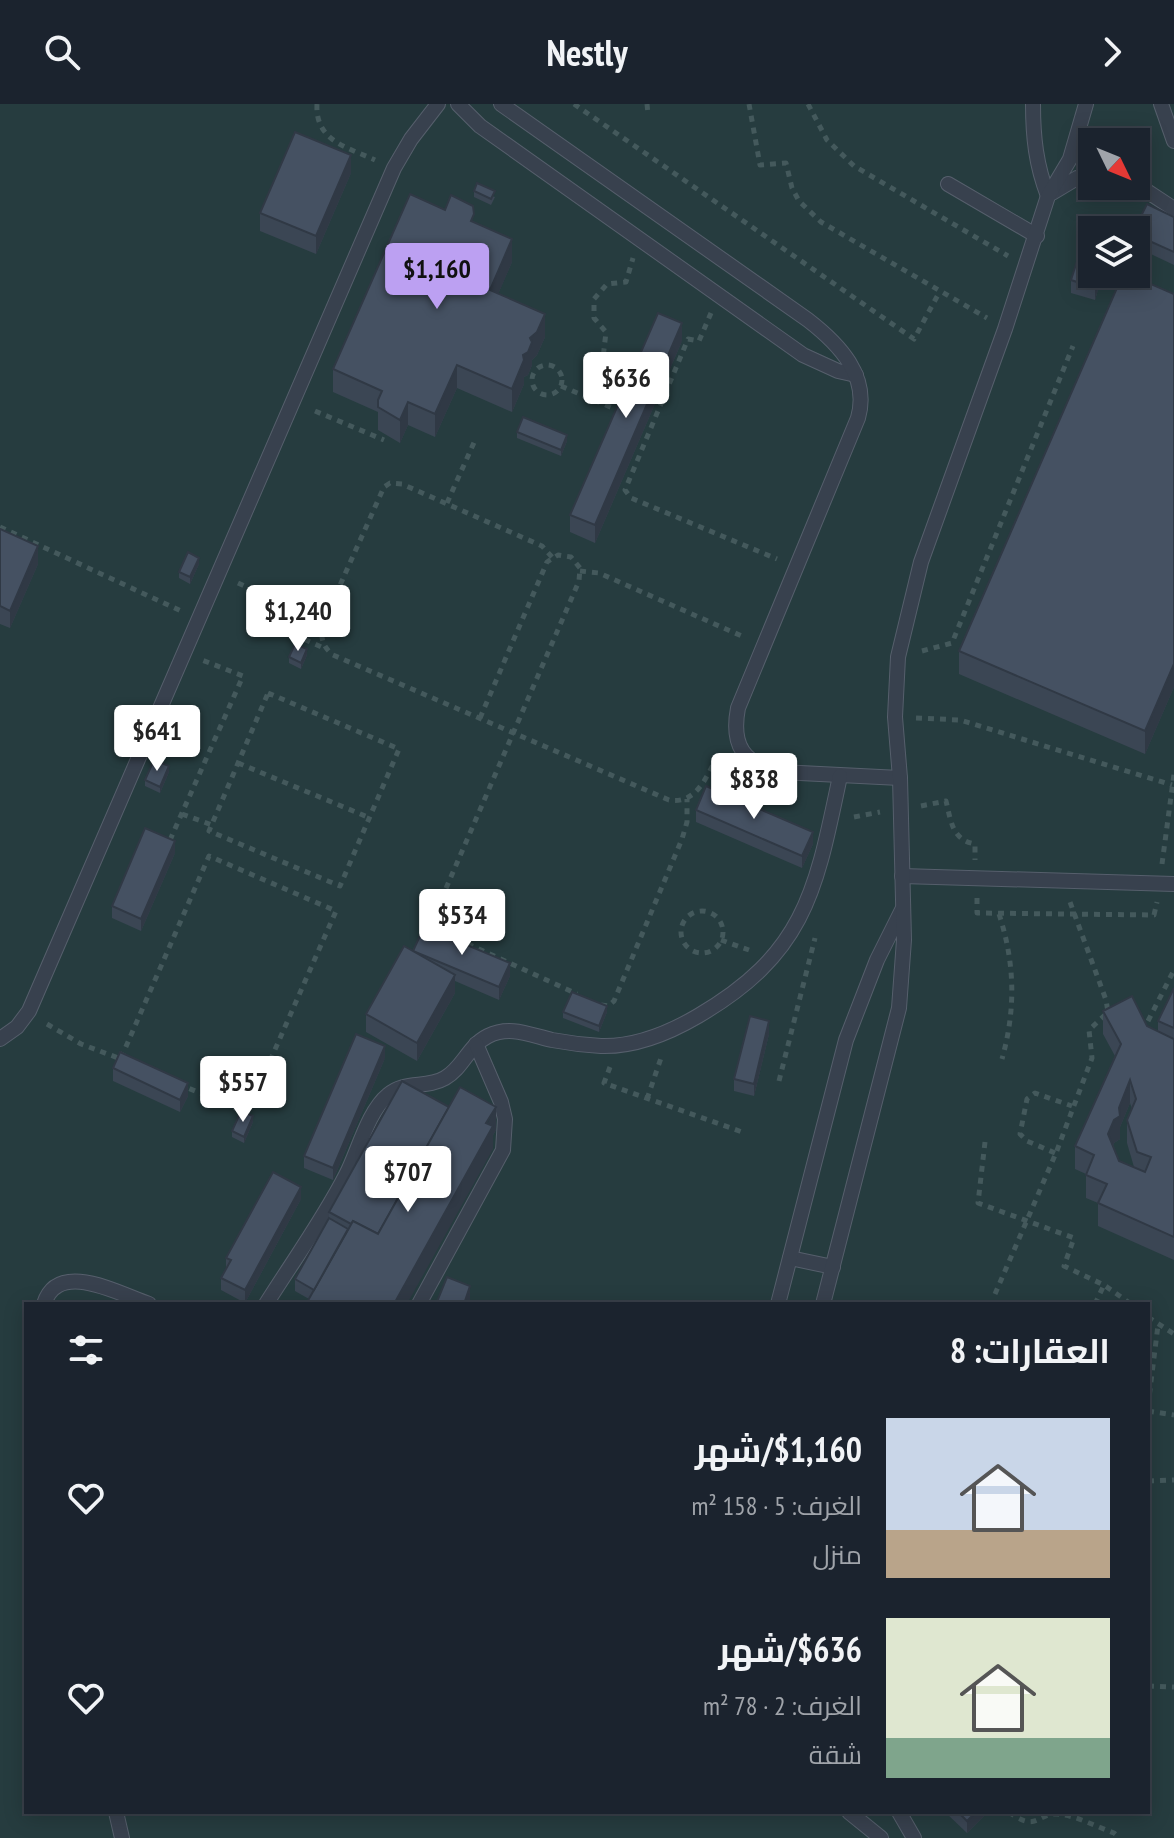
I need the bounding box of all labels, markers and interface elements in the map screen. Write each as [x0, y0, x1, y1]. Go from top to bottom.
text: Nestly [546, 29, 628, 76]
icon: search [40, 30, 84, 74]
icon: forward [1090, 30, 1134, 74]
north arrow [1078, 128, 1150, 200]
map controls [1078, 128, 1150, 288]
button: layers [1078, 216, 1150, 288]
pin: $1,160 [372, 243, 502, 311]
text: $1,160 [403, 252, 471, 285]
pin: $636 [579, 352, 673, 420]
text: $636 [601, 361, 651, 394]
pin: $1,240 [233, 585, 363, 653]
text: $1,240 [264, 594, 332, 627]
pin: $641 [110, 705, 204, 773]
text: $641 [132, 714, 182, 747]
pin: $838 [707, 753, 801, 821]
text: $838 [729, 762, 779, 795]
pin: $534 [415, 889, 509, 957]
text: $534 [437, 898, 487, 931]
pin: $557 [196, 1056, 290, 1124]
text: $557 [218, 1065, 268, 1098]
pin: $707 [361, 1146, 455, 1214]
text: $707 [383, 1155, 433, 1188]
icon: filters [64, 1328, 108, 1372]
text: العقارات: 8 [950, 1328, 1110, 1372]
text: $1,160/شهر [695, 1427, 862, 1471]
icon: home [950, 1450, 1046, 1546]
icon: heart [64, 1476, 108, 1520]
text: الغرف: 5 · 158 m² [691, 1489, 862, 1522]
text: منزل [813, 1538, 862, 1571]
text: $636/شهر [719, 1627, 862, 1671]
icon: home [950, 1650, 1046, 1746]
icon: heart [64, 1676, 108, 1720]
text: الغرف: 2 · 78 m² [703, 1689, 862, 1722]
text: شقة [809, 1738, 862, 1771]

